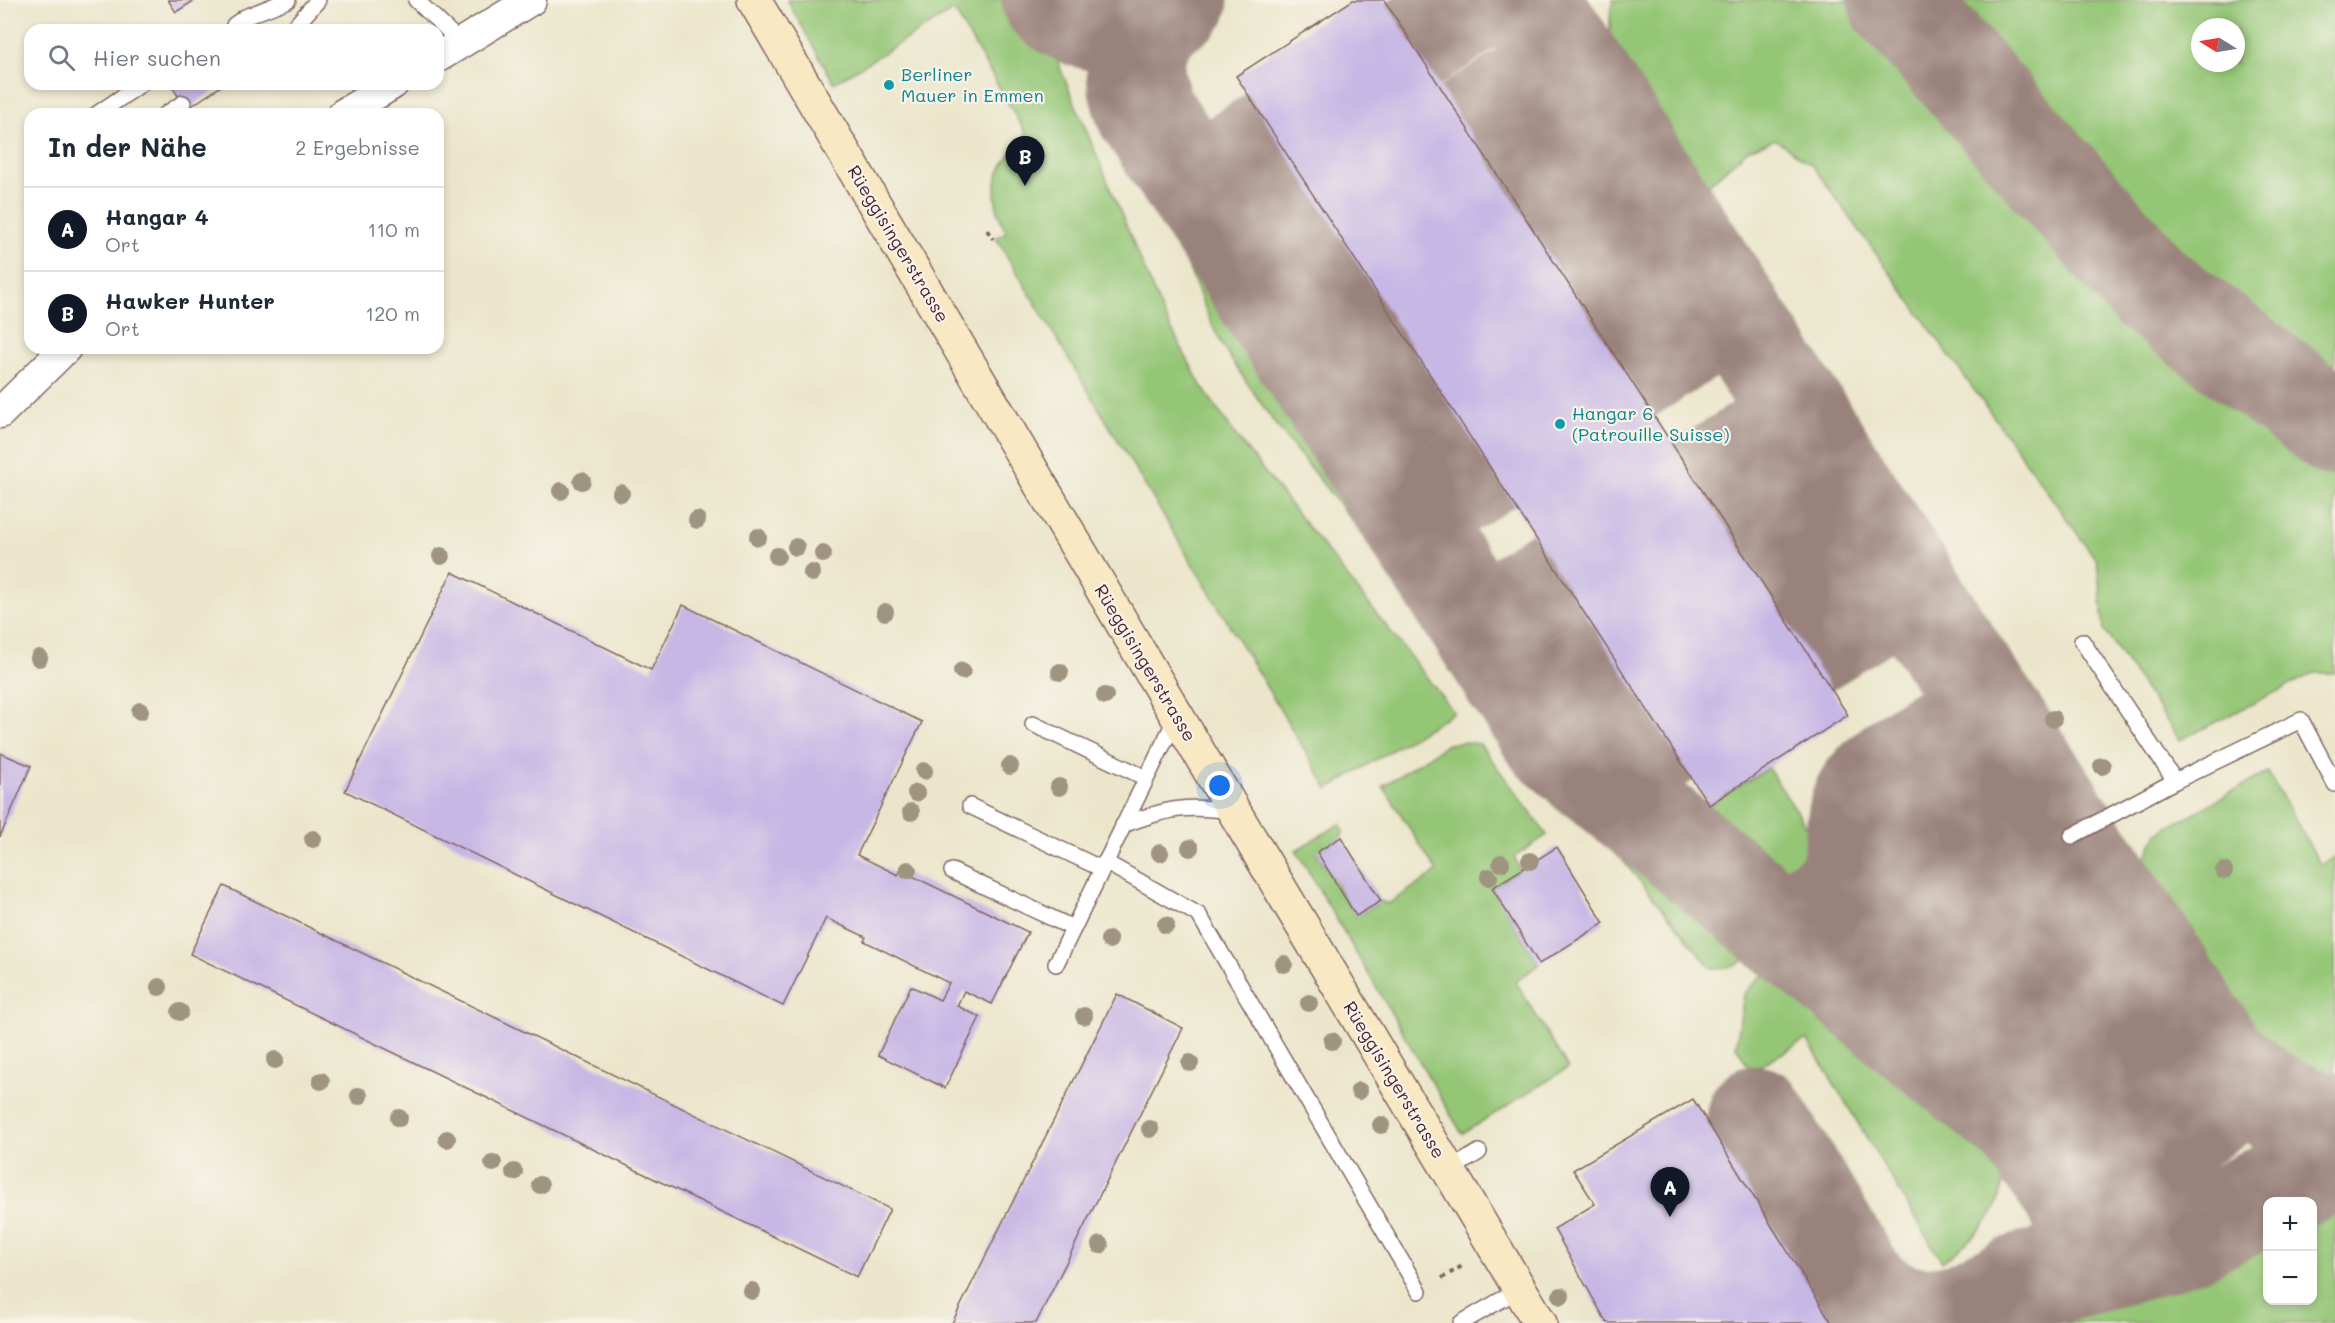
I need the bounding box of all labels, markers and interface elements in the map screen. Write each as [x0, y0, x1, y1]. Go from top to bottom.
north arrow [2191, 18, 2245, 72]
search box [24, 24, 444, 90]
icon: search [45, 41, 78, 74]
text: Hier suchen [93, 43, 221, 72]
place label: Berliner Mauer in Emmen [901, 62, 1044, 107]
marker: Berliner Mauer in Emmen [882, 78, 896, 92]
text: In der Nähe [48, 130, 207, 164]
text: 2 Ergebnisse [295, 134, 420, 160]
pin: B [1006, 136, 1044, 186]
street label: Rüeggisingerstrasse [842, 160, 955, 327]
text: Hangar 4 [105, 202, 209, 231]
text: A [61, 216, 74, 242]
text: 110 m [367, 216, 420, 242]
text: Ort [105, 231, 140, 257]
text: Hawker Hunter [105, 286, 275, 315]
text: B [61, 300, 74, 326]
text: 120 m [365, 300, 420, 326]
text: Ort [105, 315, 140, 341]
place label: Hangar 6 (Patrouille Suisse) [1572, 401, 1730, 446]
marker: Hangar 6 (Patrouille Suisse) [1553, 417, 1567, 431]
street label: Rüeggisingerstrasse [1089, 579, 1202, 746]
your location [1205, 771, 1234, 800]
street label: Rüeggisingerstrasse [1338, 996, 1451, 1163]
pin: A [1650, 1168, 1690, 1217]
map controls [2263, 1197, 2317, 1305]
button: + [2263, 1197, 2317, 1251]
button: − [2263, 1251, 2317, 1305]

